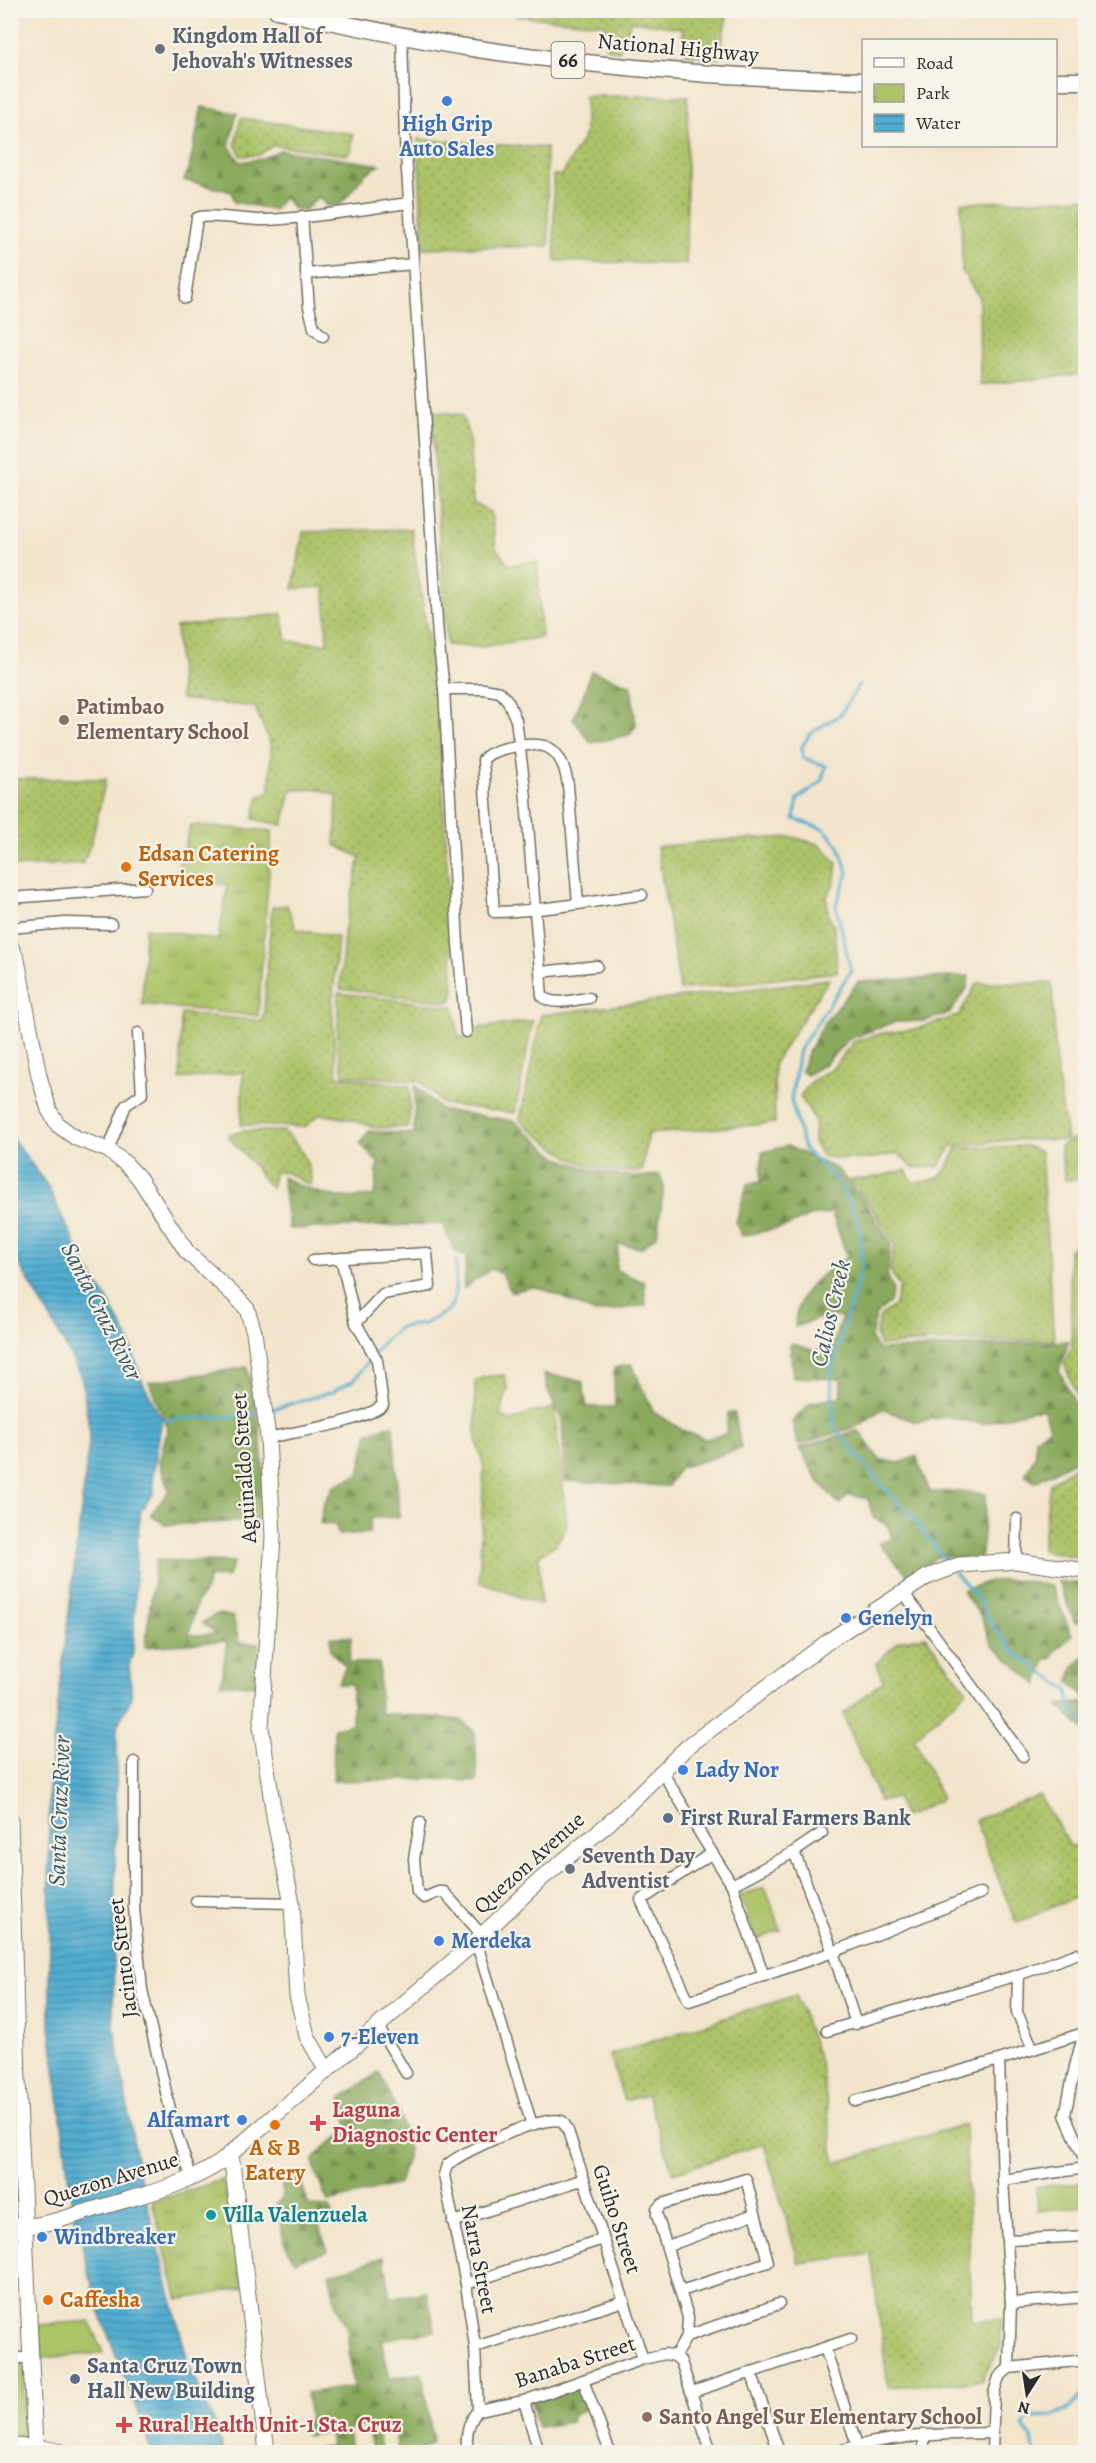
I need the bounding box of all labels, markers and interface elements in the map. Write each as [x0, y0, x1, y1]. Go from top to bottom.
place label: Kingdom Hall of Jehovah's Witnesses [172, 21, 353, 76]
street label: National Highway [596, 26, 760, 70]
legend [862, 39, 1057, 147]
marker: Kingdom Hall of Jehovah's Witnesses [153, 42, 167, 56]
road number: 66 [552, 42, 584, 78]
text: Road [916, 51, 954, 75]
text: Park [916, 81, 950, 105]
marker: High Grip Auto Sales [440, 94, 454, 108]
place label: High Grip Auto Sales [399, 109, 494, 164]
text: Water [915, 111, 961, 135]
place label: Patimbao Elementary School [76, 692, 249, 747]
marker: Patimbao Elementary School [57, 713, 71, 727]
place label: Edsan Catering Services [138, 839, 280, 894]
marker: Edsan Catering Services [119, 860, 133, 874]
water label: Santa Cruz River [54, 1237, 151, 1386]
water label: Calios Creek [802, 1256, 858, 1370]
street label: Aguinaldo Street [224, 1392, 264, 1545]
place label: Genelyn [858, 1603, 933, 1633]
marker: Genelyn [839, 1611, 853, 1625]
water label: Santa Cruz River [40, 1734, 78, 1887]
place label: Lady Nor [695, 1755, 779, 1785]
marker: Lady Nor [676, 1763, 690, 1777]
place label: First Rural Farmers Bank [680, 1803, 911, 1833]
street label: Quezon Avenue [467, 1805, 591, 1921]
marker: First Rural Farmers Bank [661, 1811, 675, 1825]
place label: Seventh Day Adventist [581, 1841, 696, 1896]
marker: Seventh Day Adventist [563, 1862, 577, 1876]
street label: Jacinto Street [101, 1896, 145, 2020]
place label: Merdeka [451, 1926, 532, 1956]
marker: Merdeka [432, 1934, 446, 1948]
place label: 7-Eleven [341, 2022, 419, 2052]
marker: 7-Eleven [322, 2030, 336, 2044]
place label: Laguna Diagnostic Center [332, 2095, 497, 2150]
place label: Alfamart [146, 2105, 231, 2135]
marker: Alfamart [235, 2113, 249, 2127]
marker: Laguna Diagnostic Center [309, 2114, 327, 2132]
marker: A & B Eatery [268, 2118, 282, 2132]
place label: A & B Eatery [245, 2133, 306, 2188]
street label: Quezon Avenue [40, 2144, 182, 2214]
street label: Guiho Street [585, 2160, 649, 2278]
place label: Villa Valenzuela [222, 2200, 368, 2230]
street label: Narra Street [454, 2202, 504, 2316]
marker: Villa Valenzuela [204, 2208, 218, 2222]
place label: Windbreaker [53, 2222, 176, 2252]
marker: Windbreaker [35, 2230, 49, 2244]
place label: Caffesha [60, 2285, 141, 2315]
marker: Caffesha [41, 2293, 55, 2307]
street label: Banaba Street [511, 2328, 639, 2396]
place label: Santa Cruz Town Hall New Building [87, 2351, 256, 2406]
north arrow [997, 2364, 1057, 2424]
marker: Santa Cruz Town Hall New Building [68, 2372, 82, 2386]
text: N [1016, 2396, 1032, 2420]
place label: Santo Angel Sur Elementary School [659, 2402, 982, 2432]
place label: Rural Health Unit-1 Sta. Cruz [138, 2410, 402, 2440]
marker: Santo Angel Sur Elementary School [640, 2410, 654, 2424]
marker: Rural Health Unit-1 Sta. Cruz [115, 2416, 133, 2434]

